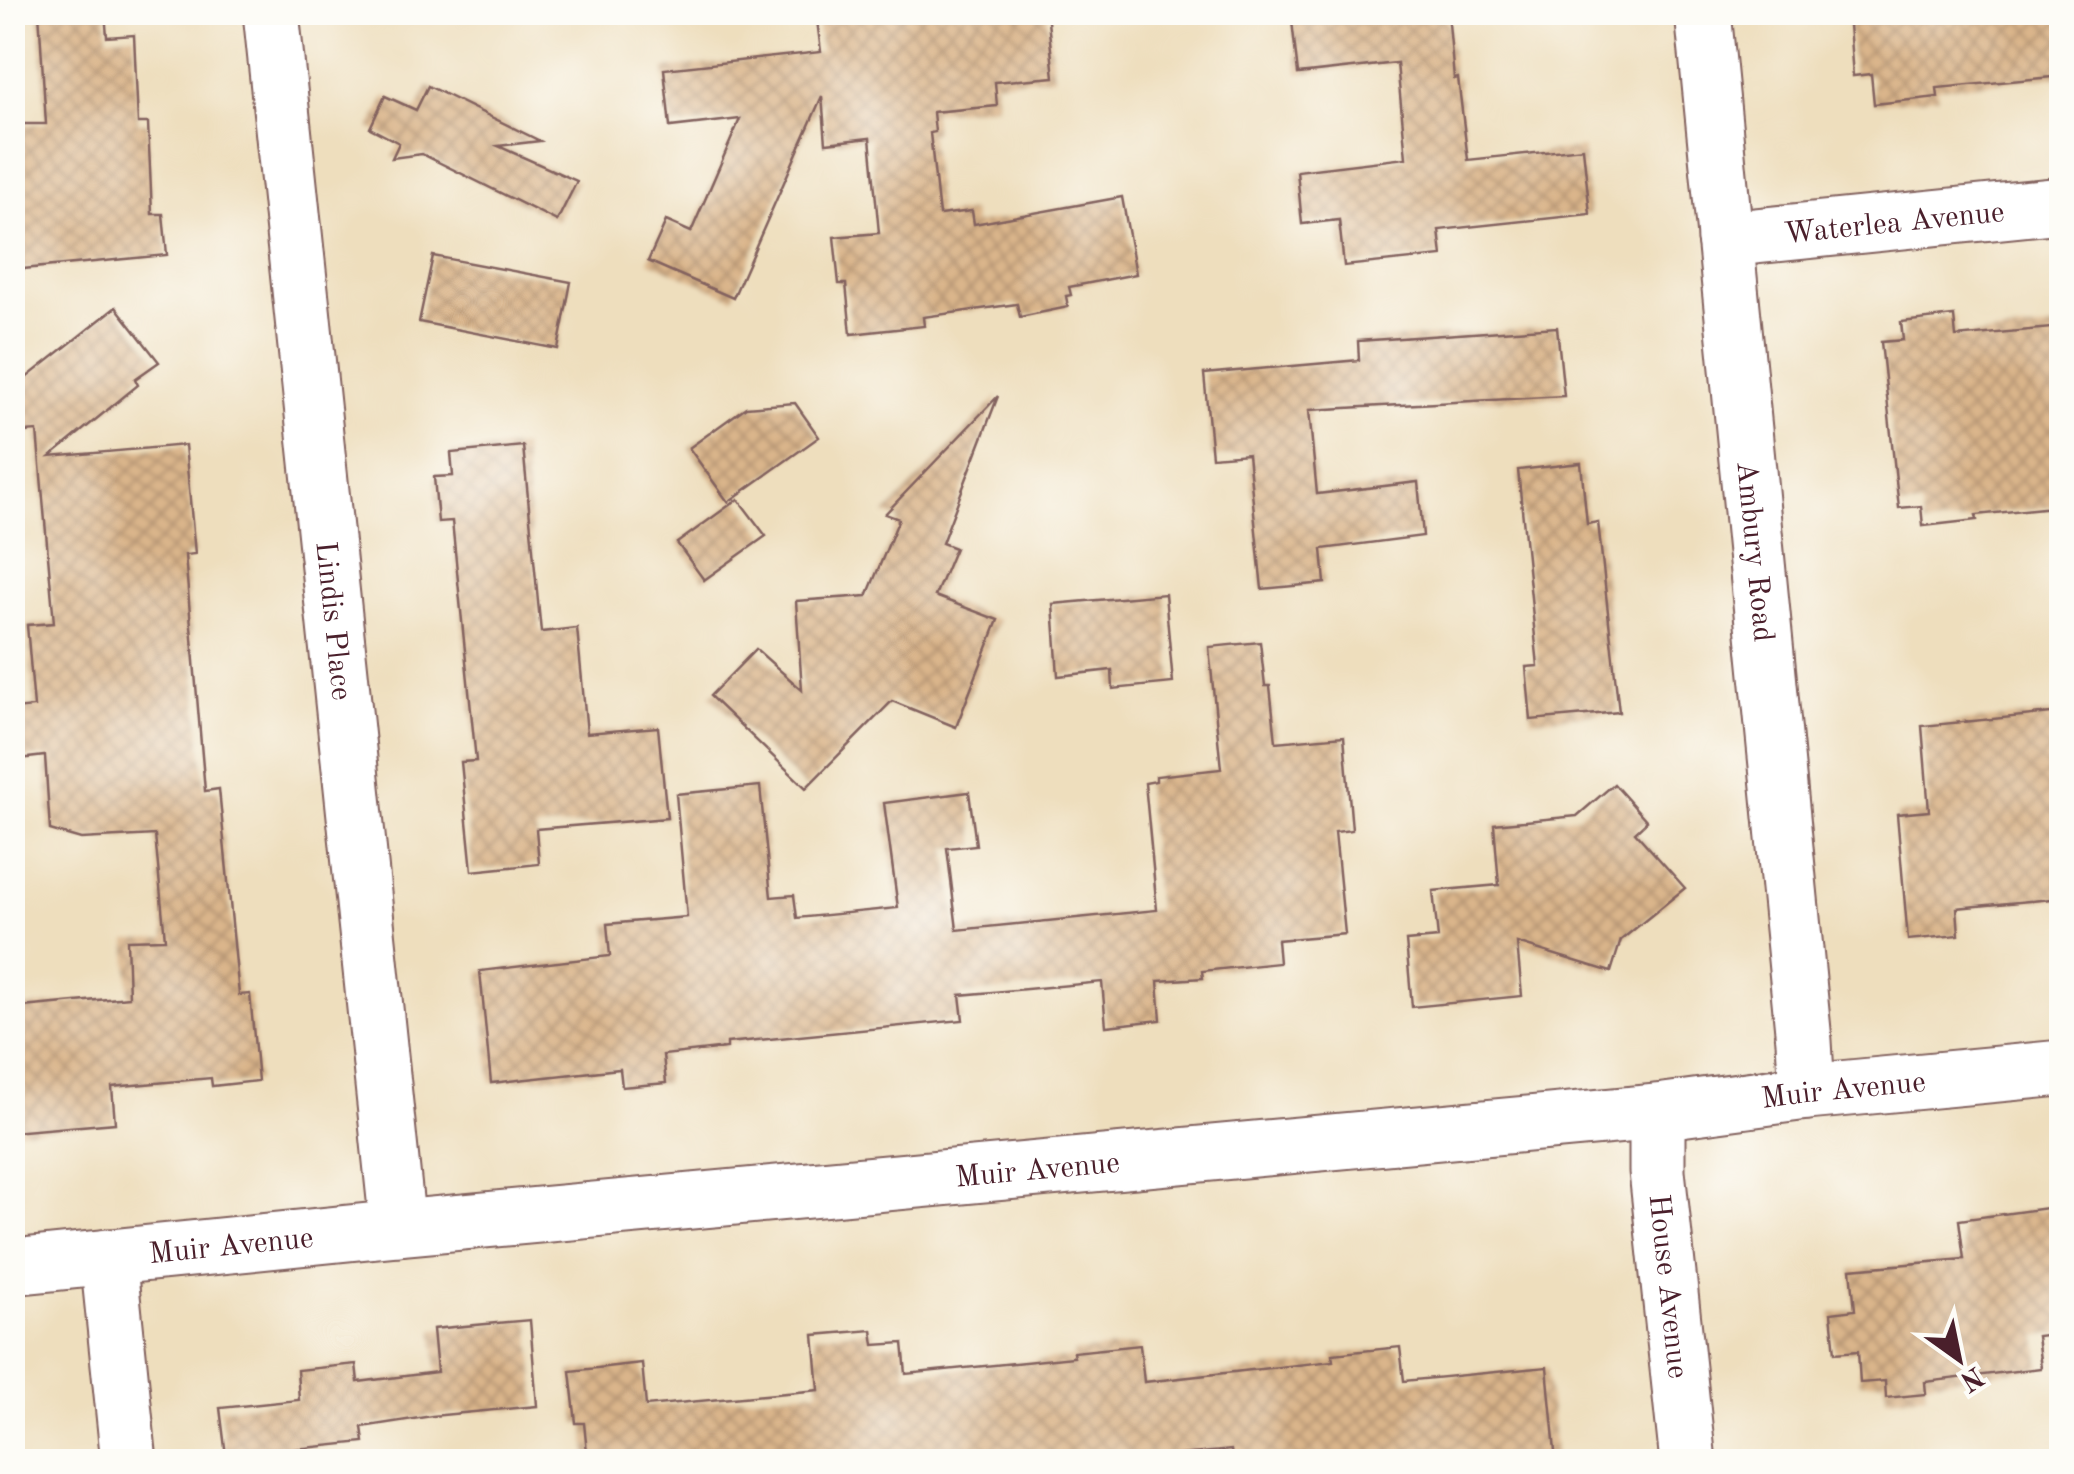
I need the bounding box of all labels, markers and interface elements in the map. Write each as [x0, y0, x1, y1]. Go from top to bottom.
street label: Waterlea Avenue [1783, 198, 2006, 250]
street label: Ambury Road [1730, 460, 1778, 643]
street label: Lindis Place [309, 540, 356, 702]
street label: Muir Avenue [1759, 1068, 1927, 1115]
street label: Muir Avenue [954, 1149, 1121, 1194]
street label: House Avenue [1643, 1193, 1692, 1380]
street label: Muir Avenue [147, 1224, 315, 1270]
north arrow [1909, 1309, 2009, 1409]
text: N [1954, 1360, 1988, 1395]

